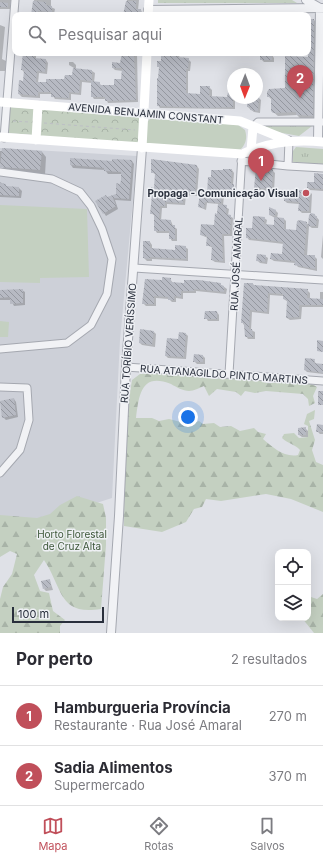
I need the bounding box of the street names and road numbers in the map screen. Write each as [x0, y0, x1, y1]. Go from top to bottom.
street label: AVENIDA BENJAMIN CONSTANT [68, 100, 224, 126]
street label: RUA JOSÉ AMARAL [227, 216, 244, 311]
street label: RUA TORÍBIO VERÍSSIMO [117, 282, 138, 403]
street label: RUA ATANAGILDO PINTO MARTINS [140, 362, 308, 386]

